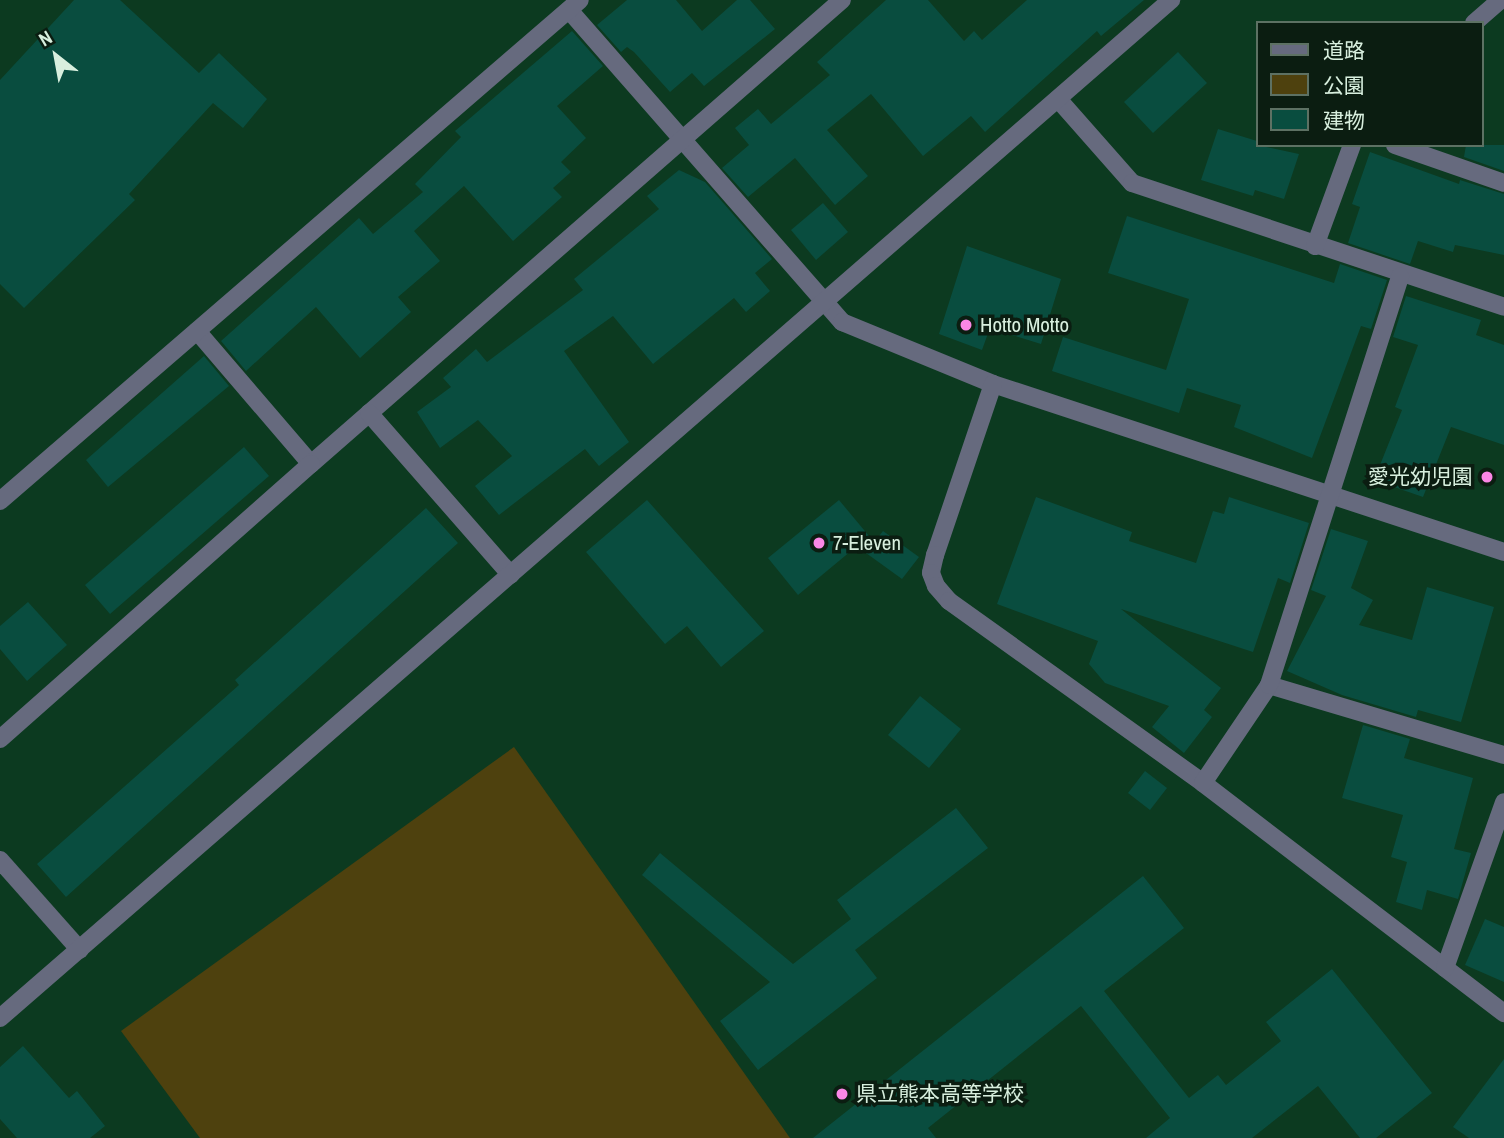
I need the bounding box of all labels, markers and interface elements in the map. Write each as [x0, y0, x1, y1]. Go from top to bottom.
north arrow [21, 21, 91, 91]
legend [1256, 21, 1483, 147]
text: N [34, 24, 57, 52]
text: 道路 [1323, 36, 1365, 65]
text: 公園 [1323, 71, 1365, 100]
text: 建物 [1323, 106, 1365, 135]
place label: Hotto Motto [980, 312, 1069, 338]
marker: Hotto Motto [958, 317, 974, 333]
place label: 愛光幼児園 [1368, 464, 1473, 490]
marker: 愛光幼児園 [1479, 469, 1495, 485]
place label: 7-Eleven [833, 530, 901, 556]
marker: 7-Eleven [811, 535, 827, 551]
place label: 県立熊本高等学校 [856, 1081, 1024, 1107]
marker: 県立熊本高等学校 [834, 1086, 850, 1102]

